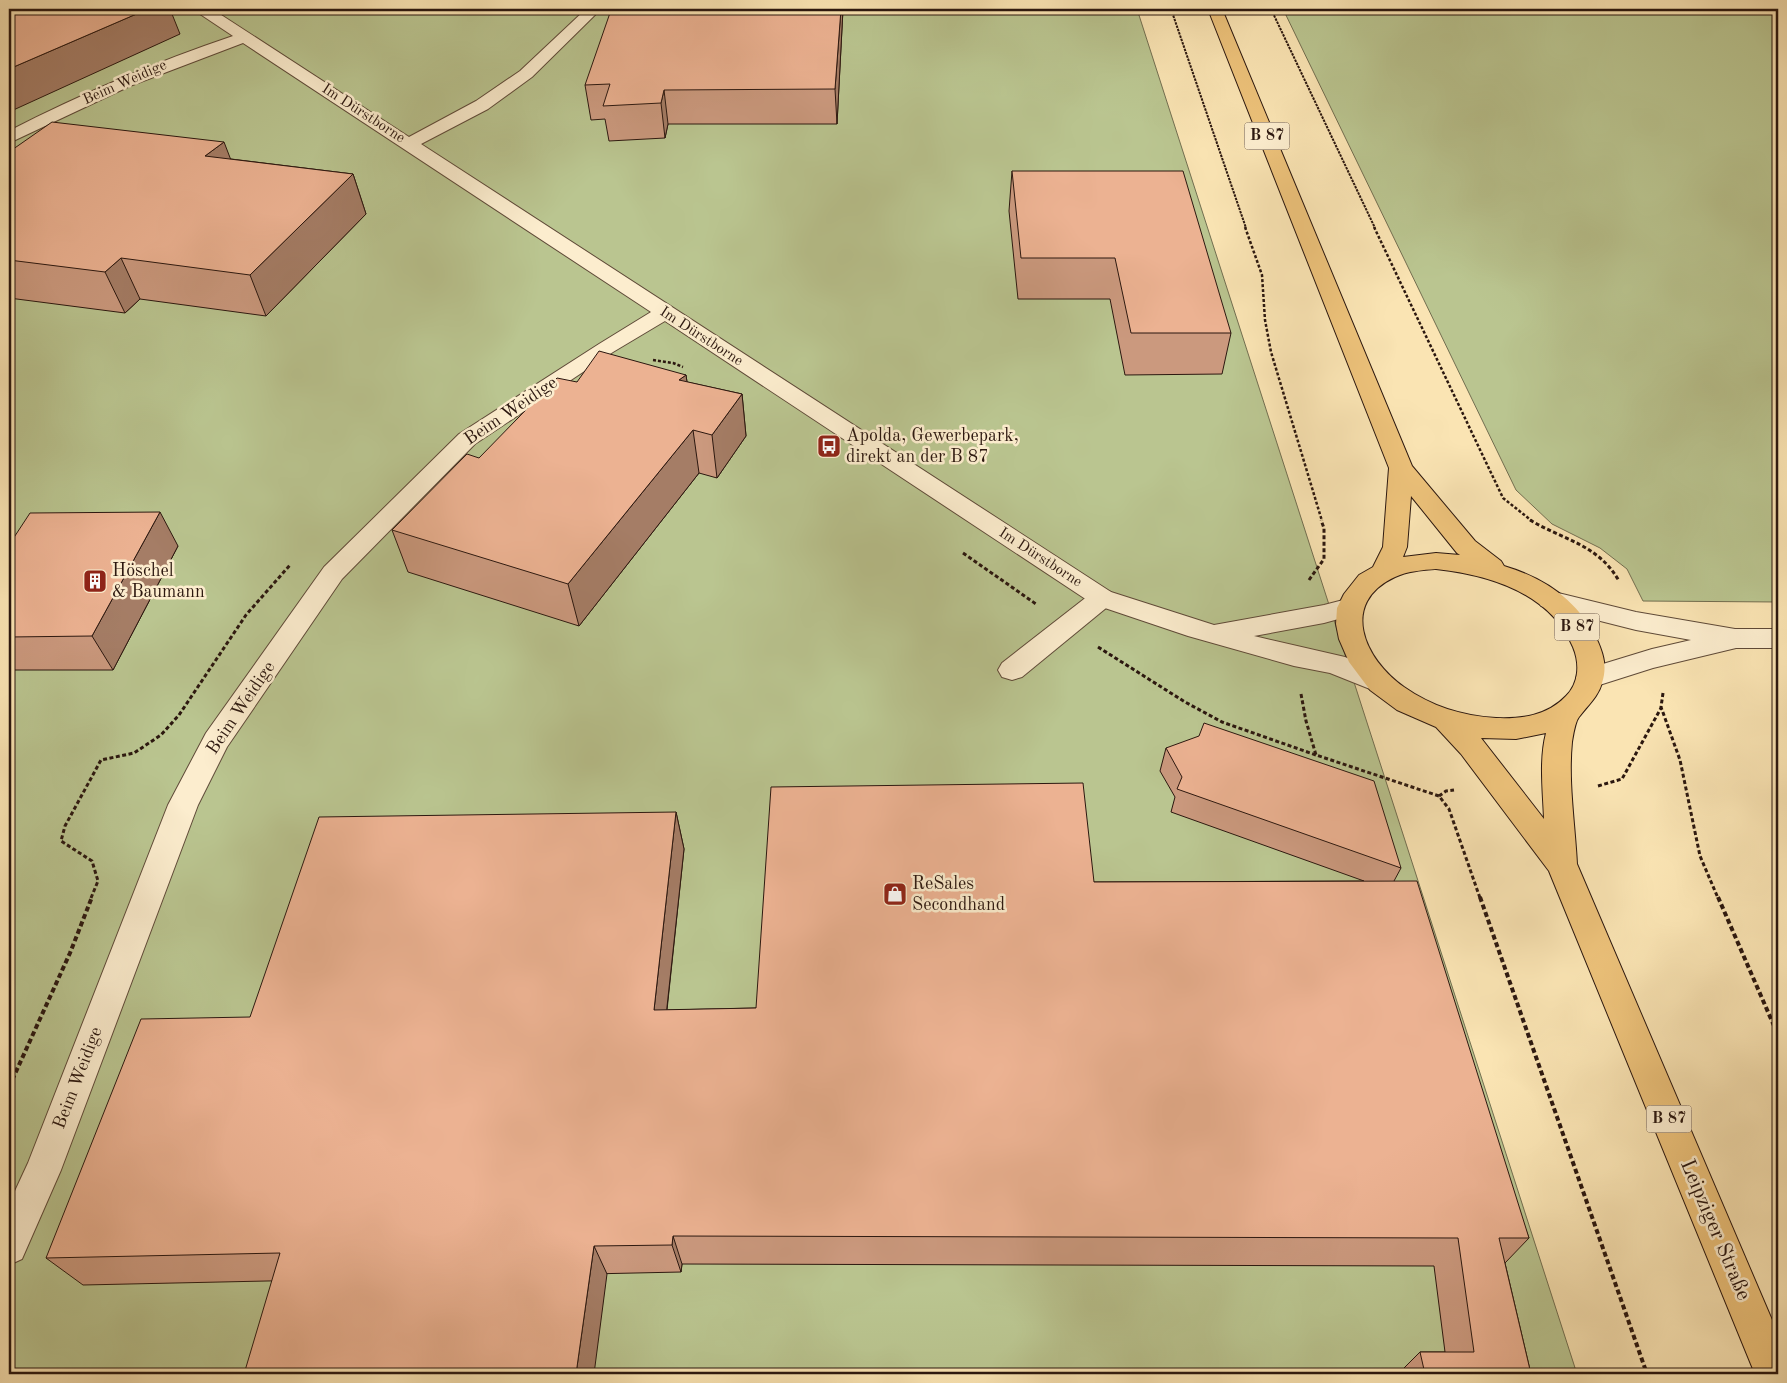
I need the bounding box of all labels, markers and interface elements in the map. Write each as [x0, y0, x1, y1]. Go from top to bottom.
street label: Beim Weidige [81, 58, 169, 108]
street label: Im Dürstborne [319, 82, 407, 146]
road number: B 87 [1244, 122, 1290, 150]
street label: Im Dürstborne [657, 305, 745, 369]
street label: Beim Weidige [461, 373, 561, 449]
place label: Apolda, Gewerbepark, direkt an der B 87 [846, 427, 1019, 466]
bus stop icon: Apolda, Gewerbepark, direkt an der B 87 [816, 433, 842, 459]
street label: Im Dürstborne [996, 526, 1084, 590]
place label: Höschel & Baumann [112, 562, 205, 601]
building icon: Höschel & Baumann [82, 568, 108, 594]
road number: B 87 [1554, 614, 1600, 640]
street label: Beim Weidige [203, 658, 279, 758]
place label: ReSales Secondhand [912, 875, 1005, 914]
shop icon: ReSales Secondhand [882, 881, 908, 907]
street label: Beim Weidige [50, 1024, 106, 1132]
road number: B 87 [1646, 1106, 1692, 1132]
street label: Leipziger Straße [1676, 1157, 1754, 1303]

